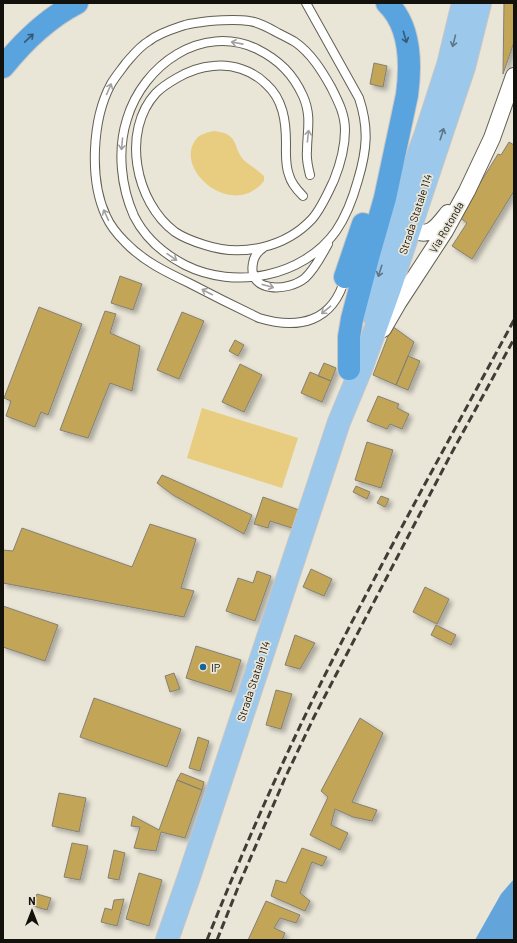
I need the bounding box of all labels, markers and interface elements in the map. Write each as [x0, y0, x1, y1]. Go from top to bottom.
one-way arrow [402, 30, 409, 43]
one-way arrow [24, 33, 34, 43]
one-way arrow [449, 34, 457, 47]
one-way arrow [231, 39, 244, 47]
one-way arrow [106, 83, 113, 95]
one-way arrow [439, 127, 446, 140]
one-way arrow [304, 130, 312, 143]
one-way arrow [118, 137, 126, 150]
street label: Strada Statale 114 [396, 172, 434, 256]
street label: Via Rotonda [426, 199, 466, 255]
one-way arrow [102, 209, 109, 221]
one-way arrow [166, 253, 177, 261]
one-way arrow [376, 264, 383, 277]
one-way arrow [261, 283, 274, 290]
one-way arrow [201, 288, 213, 295]
one-way arrow [321, 306, 332, 315]
street label: Strada Statale 114 [234, 639, 272, 723]
place label: IP [211, 661, 221, 674]
marker: IP [198, 662, 208, 672]
north arrow [12, 891, 52, 931]
text: N [28, 894, 36, 907]

